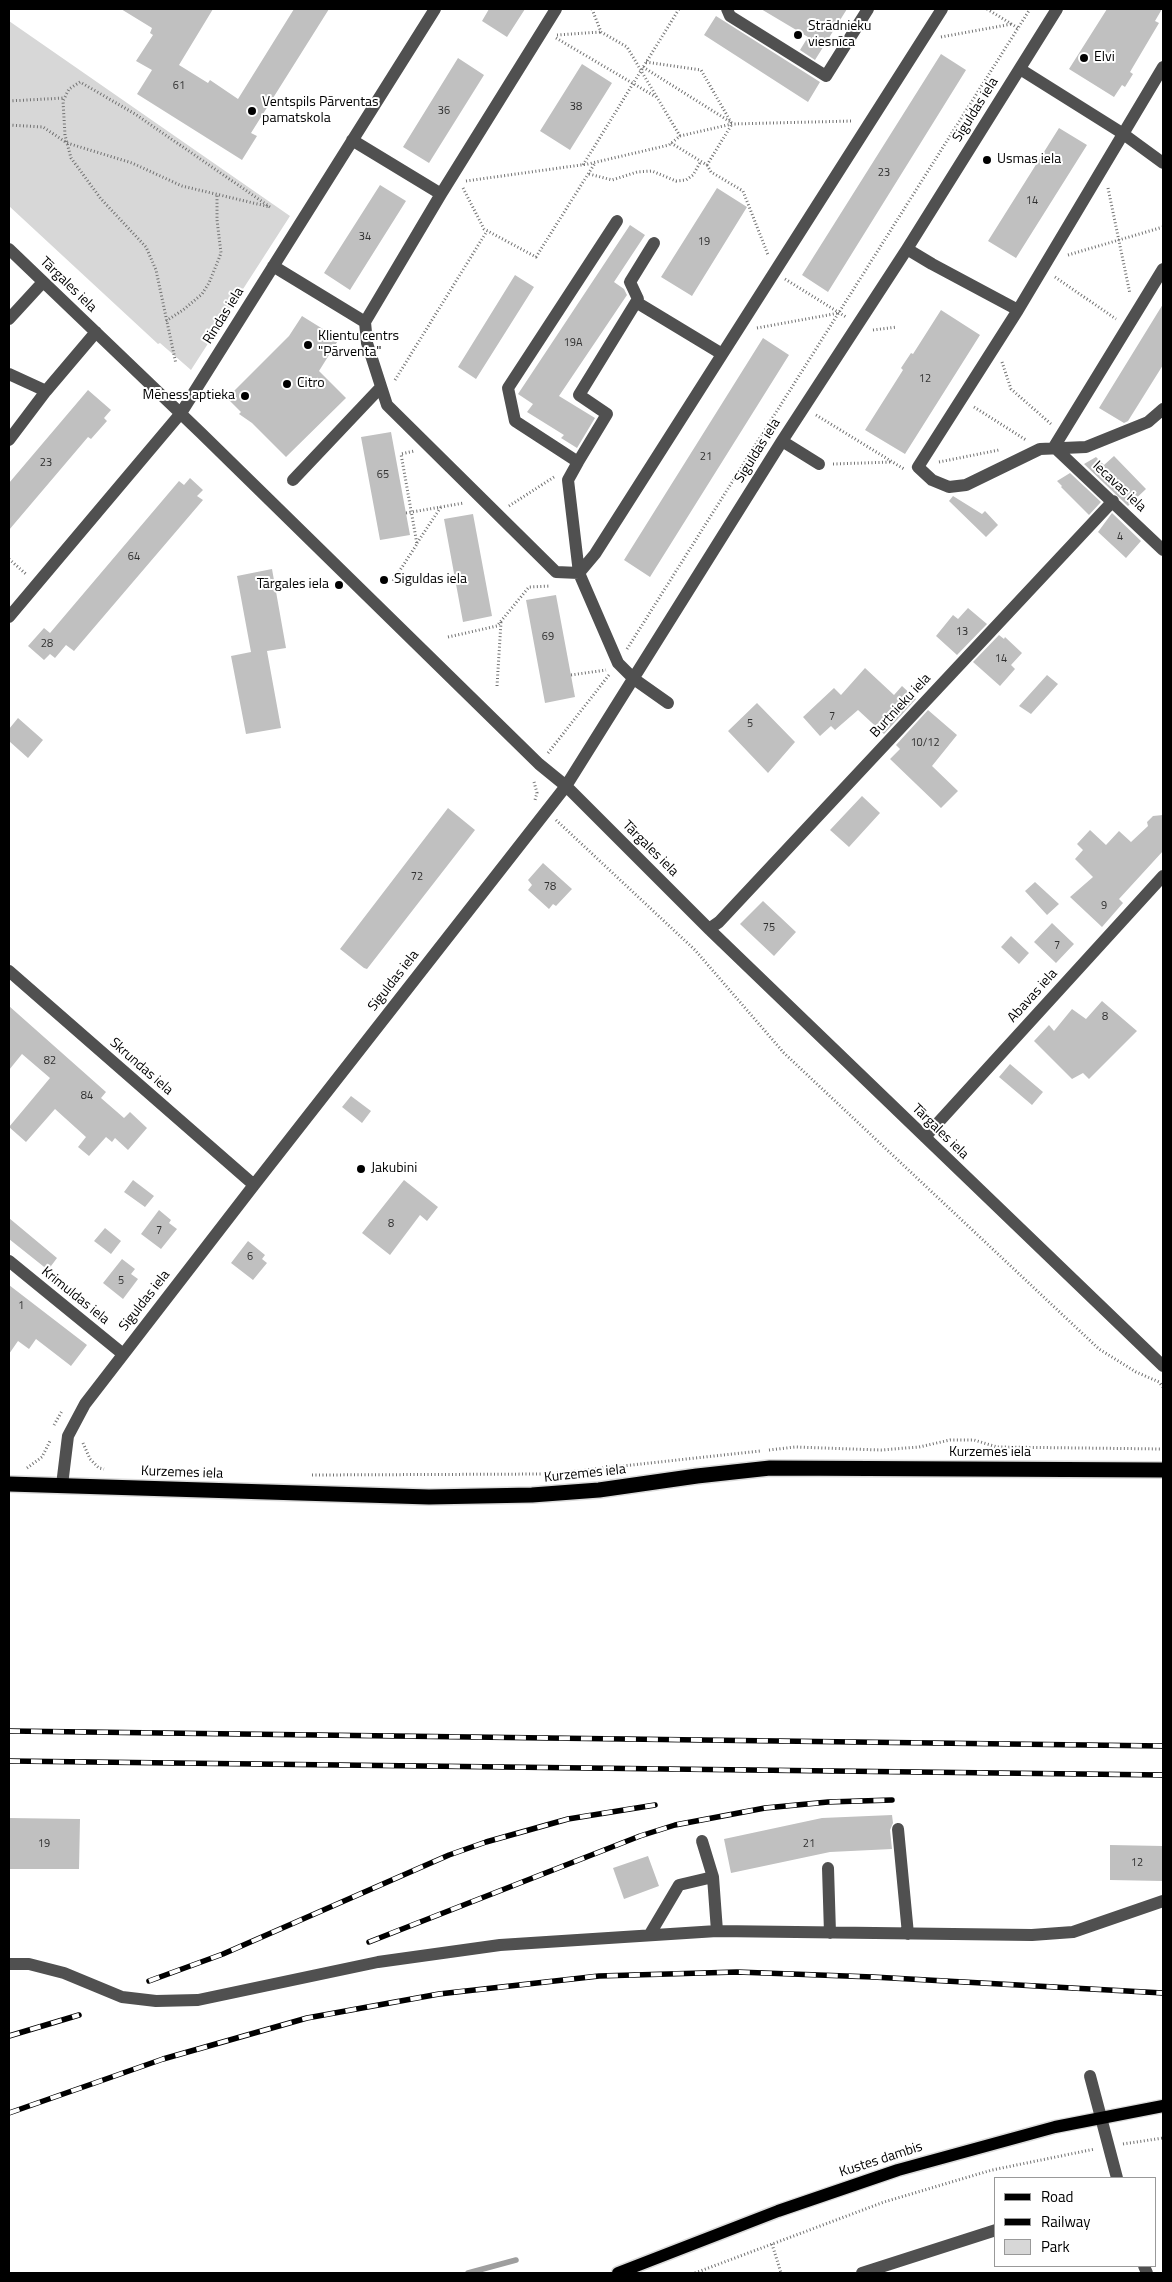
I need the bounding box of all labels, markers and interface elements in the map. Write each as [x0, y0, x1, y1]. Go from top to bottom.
place label: Strādnieku viesnīca [808, 19, 871, 52]
marker: Strādnieku viesnīca [792, 29, 804, 41]
place label: Elvi [1094, 50, 1115, 66]
marker: Elvi [1078, 52, 1090, 64]
street label: Siguldas iela [950, 75, 1002, 145]
house number: 61 [173, 79, 185, 93]
place label: Ventspils Pārventas pamatskola [262, 95, 379, 128]
house number: 38 [570, 100, 582, 114]
house number: 36 [438, 104, 450, 118]
marker: Ventspils Pārventas pamatskola [246, 105, 258, 117]
place label: Usmas iela [997, 152, 1061, 168]
marker: Usmas iela [981, 154, 993, 166]
house number: 23 [878, 166, 890, 180]
house number: 14 [1026, 194, 1038, 208]
house number: 34 [359, 230, 371, 244]
house number: 19 [698, 235, 710, 249]
street label: Tārgales iela [36, 254, 100, 316]
street label: Rindas iela [200, 285, 248, 347]
place label: Klientu centrs "Pārventa" [318, 329, 399, 362]
house number: 19A [564, 336, 582, 350]
marker: Klientu centrs "Pārventa" [302, 339, 314, 351]
house number: 12 [919, 372, 931, 386]
place label: Citro [297, 376, 325, 392]
marker: Citro [281, 378, 293, 390]
place label: Mēness aptieka [142, 388, 235, 404]
marker: Mēness aptieka [239, 390, 251, 402]
street label: Siguldas iela [732, 416, 784, 486]
house number: 21 [700, 450, 712, 464]
house number: 23 [40, 456, 52, 470]
street label: Iecavas iela [1089, 458, 1149, 516]
house number: 65 [377, 468, 389, 482]
house number: 4 [1117, 530, 1123, 544]
house number: 64 [128, 550, 140, 564]
place label: Siguldas iela [394, 572, 467, 588]
marker: Siguldas iela [378, 574, 390, 586]
place label: Tārgales iela [257, 577, 329, 593]
marker: Tārgales iela [333, 579, 345, 591]
house number: 13 [956, 625, 968, 639]
house number: 69 [542, 630, 554, 644]
house number: 28 [41, 637, 53, 651]
house number: 14 [995, 652, 1007, 666]
street label: Burtnieku iela [867, 671, 935, 741]
house number: 7 [829, 710, 835, 724]
house number: 5 [747, 717, 753, 731]
house number: 10/12 [910, 736, 940, 750]
street label: Tārgales iela [618, 817, 682, 881]
house number: 72 [411, 870, 423, 884]
house number: 78 [544, 880, 556, 894]
house number: 9 [1101, 899, 1107, 913]
house number: 75 [763, 921, 775, 935]
house number: 7 [1054, 939, 1060, 953]
street label: Siguldas iela [365, 947, 423, 1015]
street label: Abavas iela [1005, 966, 1061, 1026]
house number: 8 [1102, 1010, 1108, 1024]
street label: Skrundas iela [106, 1035, 176, 1099]
house number: 82 [44, 1054, 56, 1068]
house number: 84 [81, 1089, 93, 1103]
street label: Tārgales iela [908, 1101, 972, 1163]
place label: Jakubini [371, 1161, 417, 1177]
marker: Jakubini [355, 1163, 367, 1175]
house number: 8 [388, 1217, 394, 1231]
house number: 7 [156, 1224, 162, 1238]
house number: 6 [247, 1250, 253, 1264]
street label: Krimuldas iela [38, 1263, 112, 1329]
street label: Siguldas iela [116, 1267, 174, 1335]
house number: 5 [118, 1274, 124, 1288]
house number: 1 [18, 1299, 24, 1313]
street label: Kurzemes iela [949, 1445, 1031, 1461]
street label: Kurzemes iela [543, 1461, 627, 1487]
street label: Kurzemes iela [141, 1463, 223, 1483]
house number: 19 [38, 1837, 50, 1851]
house number: 21 [803, 1837, 815, 1851]
house number: 12 [1131, 1856, 1143, 1870]
street label: Kustes dambis [837, 2139, 925, 2181]
legend [994, 2177, 1157, 2267]
text: Road [1041, 2185, 1073, 2208]
text: Railway [1041, 2210, 1091, 2233]
text: Park [1041, 2235, 1070, 2258]

